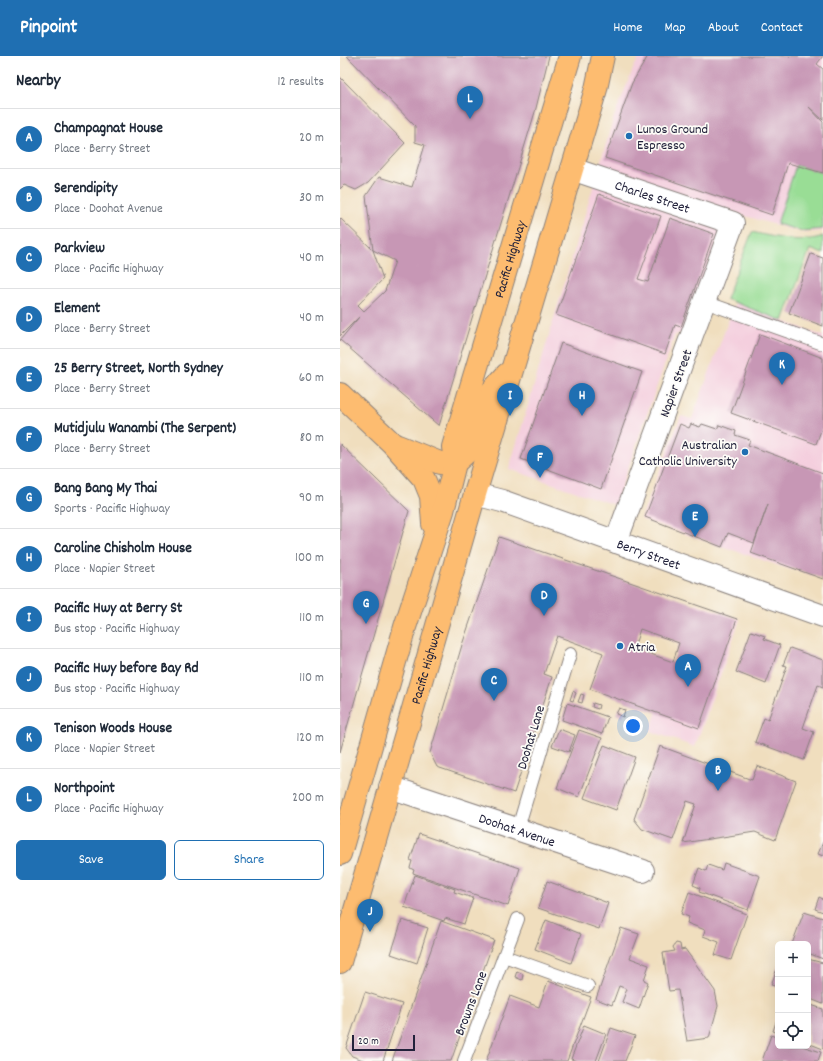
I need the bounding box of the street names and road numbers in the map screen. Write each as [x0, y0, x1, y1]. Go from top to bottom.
street label: Charles Street [612, 176, 692, 220]
street label: Pacific Highway [490, 218, 532, 301]
street label: Napier Street [655, 347, 698, 421]
street label: Berry Street [614, 535, 683, 576]
street label: Pacific Highway [407, 624, 448, 707]
street label: Doohat Lane [513, 703, 551, 772]
street label: Doohat Avenue [476, 809, 557, 853]
street label: Browns Lane [450, 969, 493, 1039]

